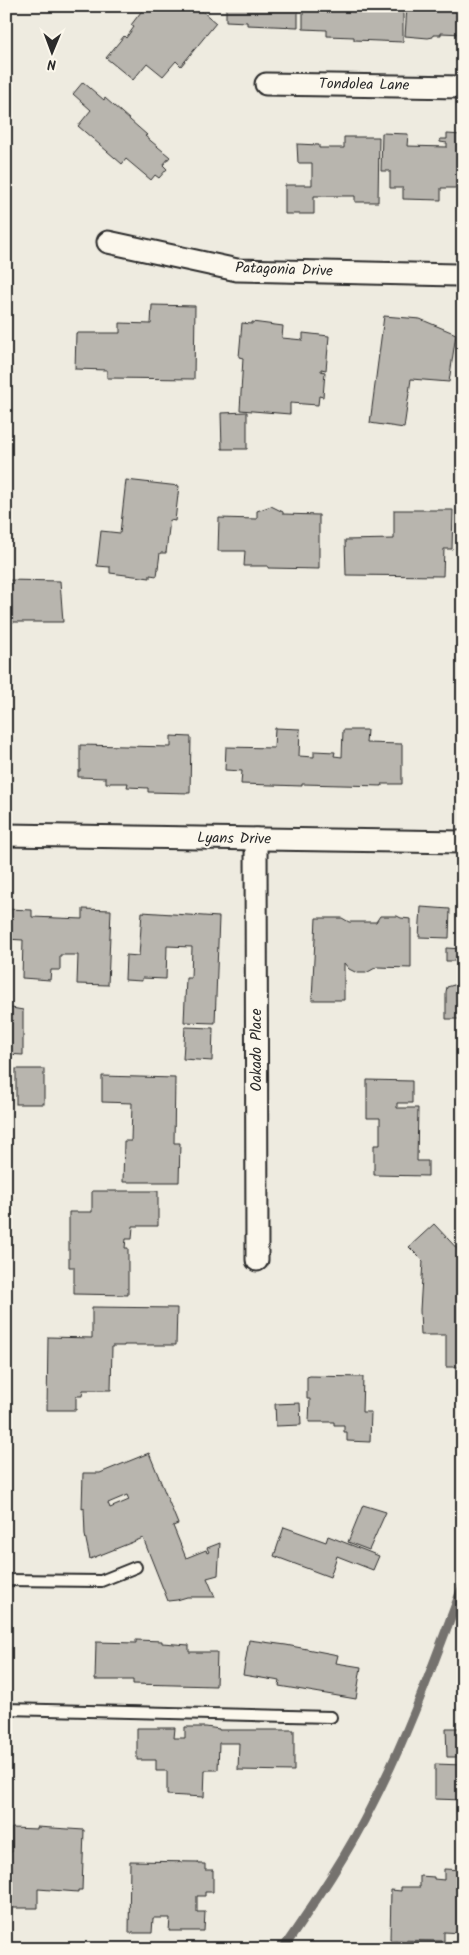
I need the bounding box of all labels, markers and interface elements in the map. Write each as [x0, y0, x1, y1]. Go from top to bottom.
north arrow [28, 28, 78, 78]
text: N [47, 53, 56, 75]
street label: Tondolea Lane [319, 72, 410, 98]
street label: Patagonia Drive [235, 256, 334, 284]
street label: Lyans Drive [197, 826, 271, 852]
street label: Oakado Place [245, 1008, 269, 1091]

